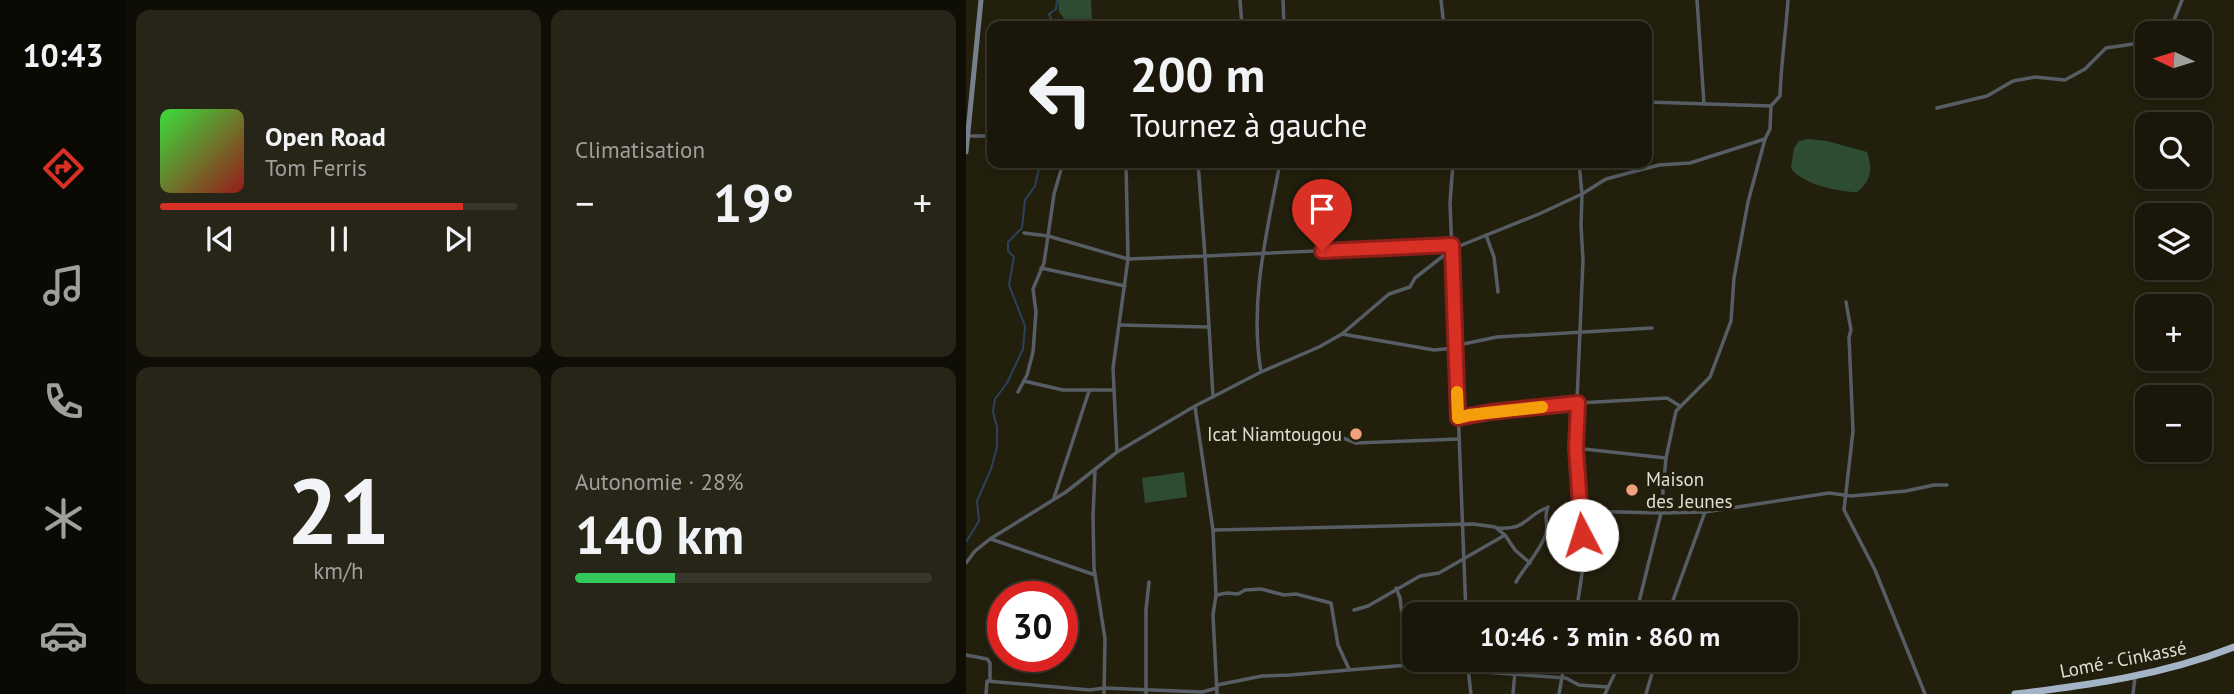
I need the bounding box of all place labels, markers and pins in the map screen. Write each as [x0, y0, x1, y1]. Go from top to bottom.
pin [1292, 179, 1352, 251]
place label: Icat Niamtougou [1207, 422, 1342, 446]
marker: Icat Niamtougou [1348, 426, 1364, 442]
place label: Maison des Jeunes [1646, 467, 1732, 513]
marker: Maison des Jeunes [1624, 482, 1640, 498]

